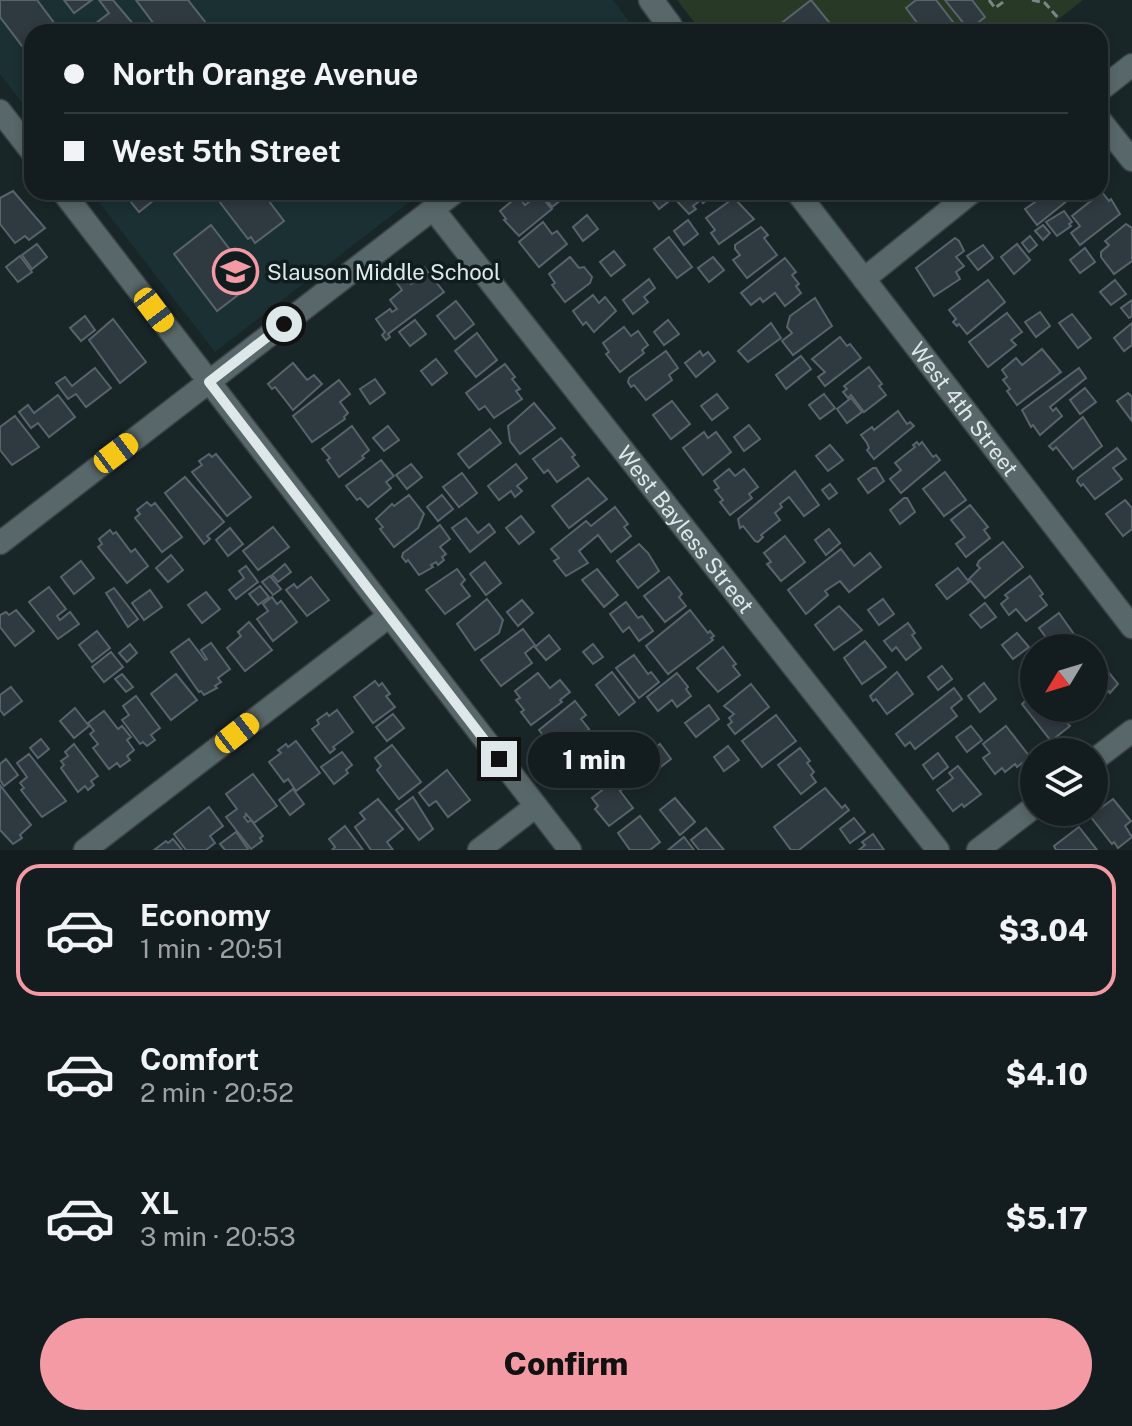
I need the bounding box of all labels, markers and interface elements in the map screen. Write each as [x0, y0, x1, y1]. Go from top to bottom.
text: North Orange Avenue [112, 56, 418, 92]
text: West 5th Street [112, 133, 341, 169]
school or university icon: Slauson Middle School [212, 248, 260, 296]
place label: Slauson Middle School [267, 259, 501, 285]
car [130, 284, 178, 336]
route start [266, 306, 302, 342]
street label: West 4th Street [904, 337, 1024, 481]
car [90, 429, 142, 477]
street label: West Bayless Street [612, 441, 759, 618]
north arrow [1020, 634, 1108, 722]
map controls [1020, 634, 1108, 826]
car [211, 709, 263, 757]
callout: 1 min [527, 731, 659, 787]
button: layers [1020, 738, 1108, 826]
route end [481, 741, 517, 777]
text: 1 min [562, 744, 626, 775]
icon: car [44, 894, 116, 966]
text: Economy [140, 897, 271, 933]
text: $3.04 [998, 912, 1088, 948]
text: 1 min · 20:51 [140, 933, 284, 964]
icon: car [44, 1038, 116, 1110]
text: Comfort [140, 1041, 259, 1077]
text: $4.10 [1006, 1056, 1088, 1092]
text: 2 min · 20:52 [140, 1077, 294, 1108]
icon: car [44, 1182, 116, 1254]
text: XL [140, 1185, 179, 1221]
text: $5.17 [1006, 1200, 1088, 1236]
text: 3 min · 20:53 [140, 1221, 296, 1252]
button: Confirm [40, 1318, 1092, 1410]

